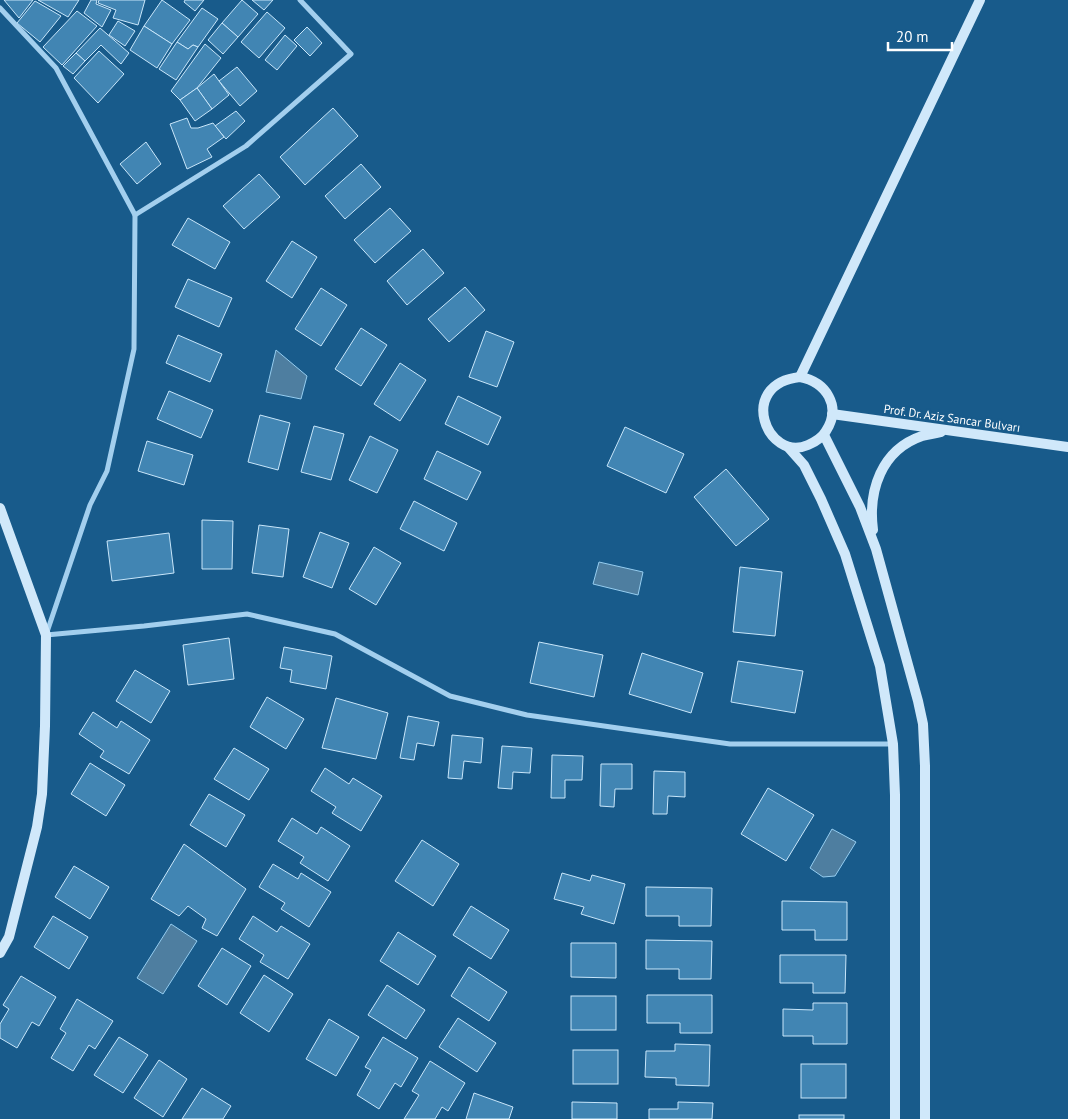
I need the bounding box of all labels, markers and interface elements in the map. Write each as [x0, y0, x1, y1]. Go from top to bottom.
scale bar [888, 20, 952, 52]
text: 20 m [896, 27, 929, 46]
street label: Prof. Dr. Aziz Sancar Bulvarı [883, 401, 1021, 435]

